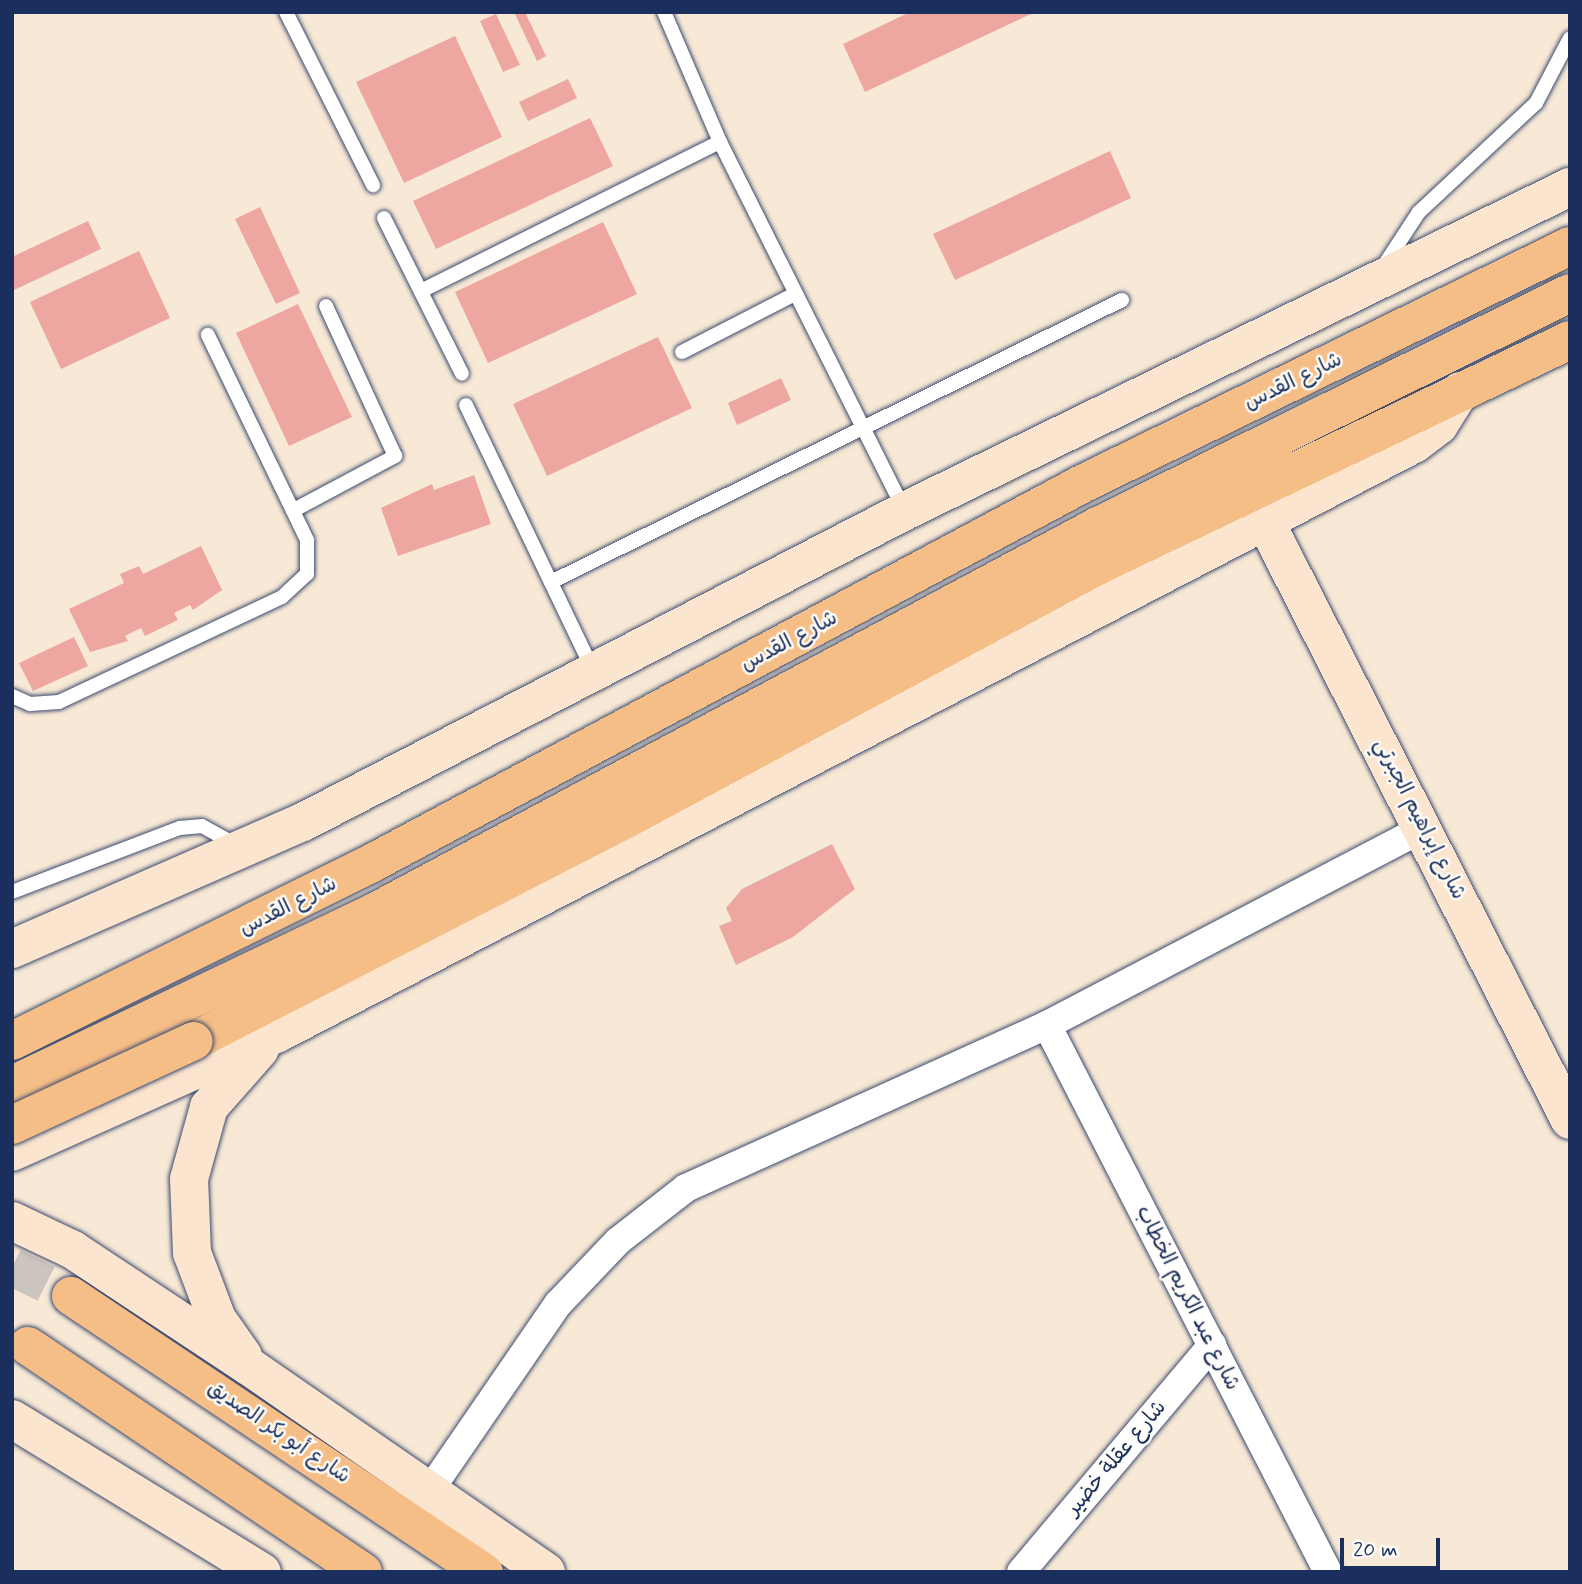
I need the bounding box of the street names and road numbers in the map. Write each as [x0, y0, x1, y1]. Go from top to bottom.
street label: شارع القدس [1240, 346, 1346, 416]
street label: شارع القدس [736, 605, 842, 677]
street label: شارع إبراهيم الجبرتي [1369, 734, 1471, 904]
street label: شارع القدس [235, 871, 341, 941]
street label: شارع عبد الكريم الخطاب [1130, 1201, 1246, 1395]
street label: شارع أبو بكر الصديق [203, 1375, 355, 1489]
street label: شارع عقلة خضير [1060, 1395, 1172, 1521]

